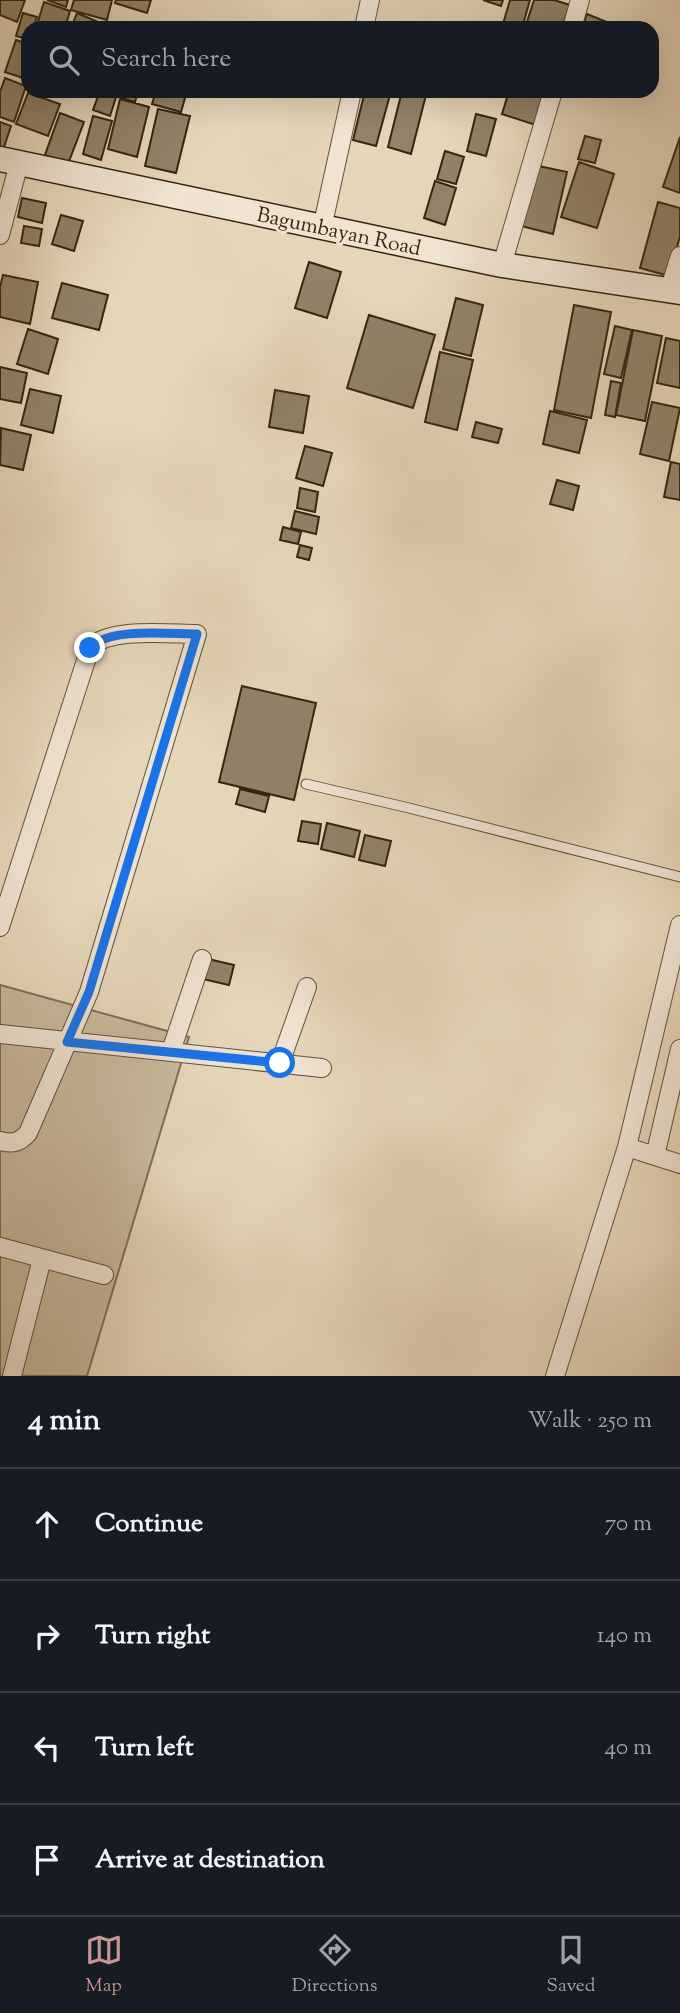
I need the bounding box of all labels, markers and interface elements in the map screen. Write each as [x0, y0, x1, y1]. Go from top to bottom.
search box [21, 21, 659, 98]
icon: search [45, 41, 83, 79]
text: Search here [101, 41, 231, 78]
street label: Bagumbayan Road [254, 201, 424, 265]
route end [74, 632, 105, 663]
route start [264, 1047, 295, 1078]
text: 4 min [28, 1400, 101, 1443]
text: Walk · 250 m [528, 1405, 652, 1438]
icon: ahead [28, 1505, 66, 1543]
text: Continue [95, 1506, 203, 1543]
text: 70 m [605, 1508, 652, 1541]
icon: right [28, 1617, 66, 1655]
text: Turn right [95, 1618, 210, 1655]
text: 140 m [597, 1620, 652, 1653]
icon: left [28, 1729, 66, 1767]
text: Turn left [95, 1730, 194, 1767]
text: 40 m [605, 1732, 652, 1765]
icon: arrive [28, 1841, 66, 1879]
text: Arrive at destination [95, 1842, 325, 1879]
tab: Map [85, 1931, 123, 2000]
tab: Directions [292, 1931, 377, 2000]
tab: Saved [547, 1931, 595, 2000]

